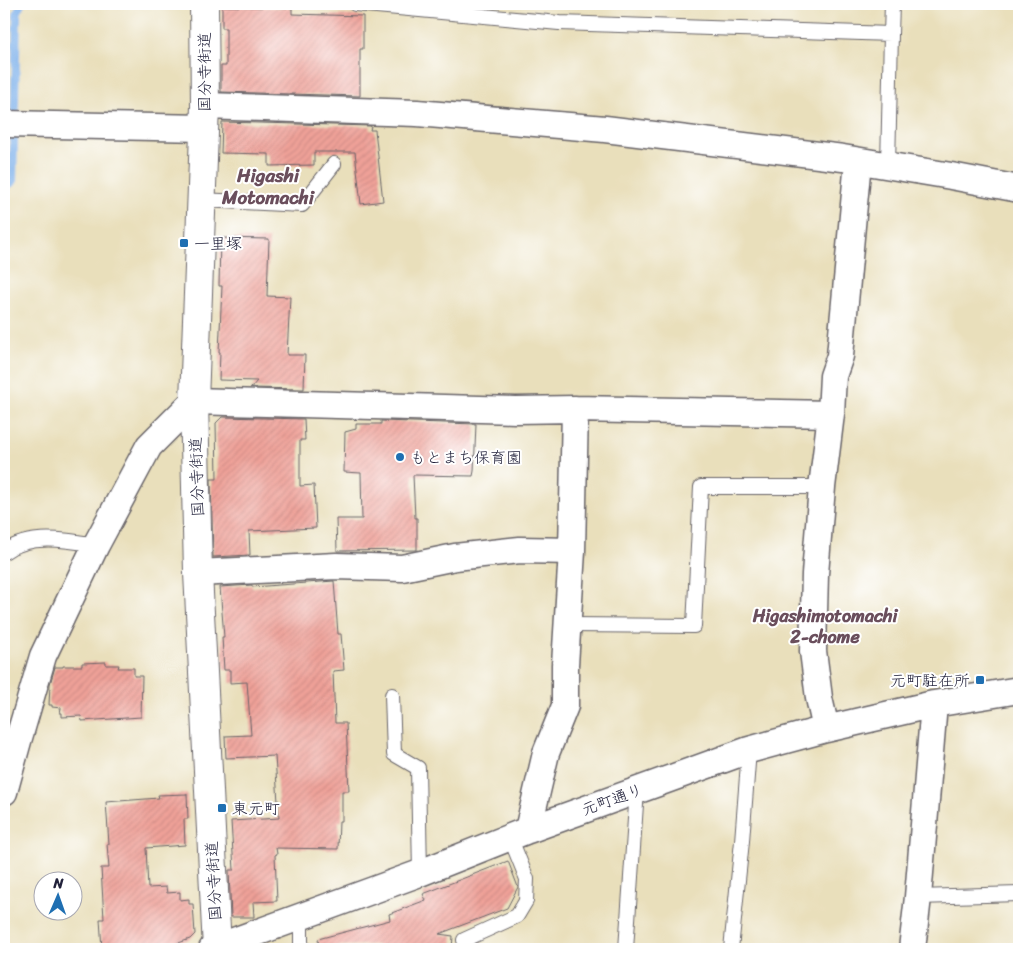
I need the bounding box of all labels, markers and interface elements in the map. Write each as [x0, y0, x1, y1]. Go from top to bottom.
street label: 国分寺街道 [190, 32, 219, 112]
district label: Higashi Motomachi [221, 159, 316, 214]
place label: 一里塚 [194, 229, 242, 258]
marker: 一里塚 [178, 237, 190, 249]
street label: 国分寺街道 [181, 436, 212, 517]
place label: もとまち保育園 [410, 443, 522, 472]
marker: もとまち保育園 [394, 451, 406, 463]
district label: Higashimotomachi 2-chome [752, 600, 898, 653]
place label: 元町駐在所 [890, 666, 970, 695]
marker: 元町駐在所 [974, 674, 986, 686]
street label: 元町通り [577, 775, 647, 824]
place label: 東元町 [232, 794, 280, 823]
marker: 東元町 [216, 802, 228, 814]
street label: 国分寺街道 [197, 840, 230, 922]
north arrow [32, 870, 82, 920]
text: N [52, 871, 64, 896]

